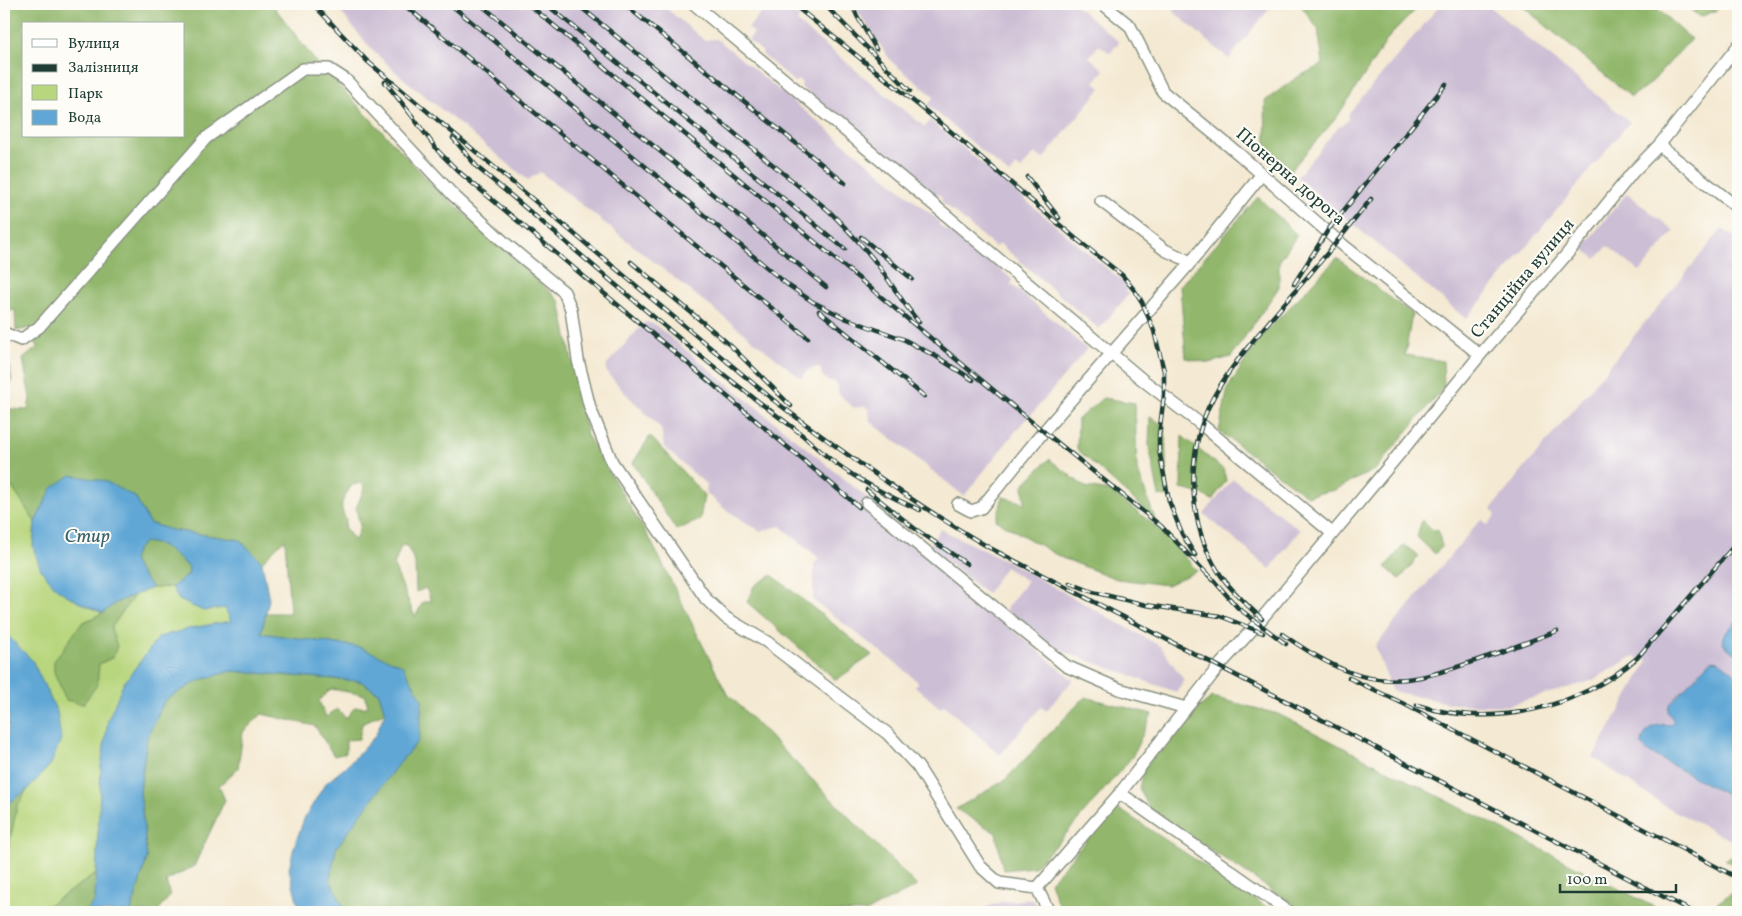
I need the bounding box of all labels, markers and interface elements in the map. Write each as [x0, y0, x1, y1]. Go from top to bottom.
legend [22, 22, 185, 138]
text: Вулиця [68, 34, 120, 55]
text: Залізниця [68, 58, 139, 79]
text: Парк [68, 84, 103, 105]
text: Вода [68, 108, 101, 129]
street label: Піонерна дорога [1230, 122, 1350, 232]
street label: Станційна вулиця [1465, 213, 1581, 344]
water label: Стир [64, 524, 110, 550]
scale bar [1560, 861, 1676, 893]
text: 100 m [1567, 870, 1607, 891]

